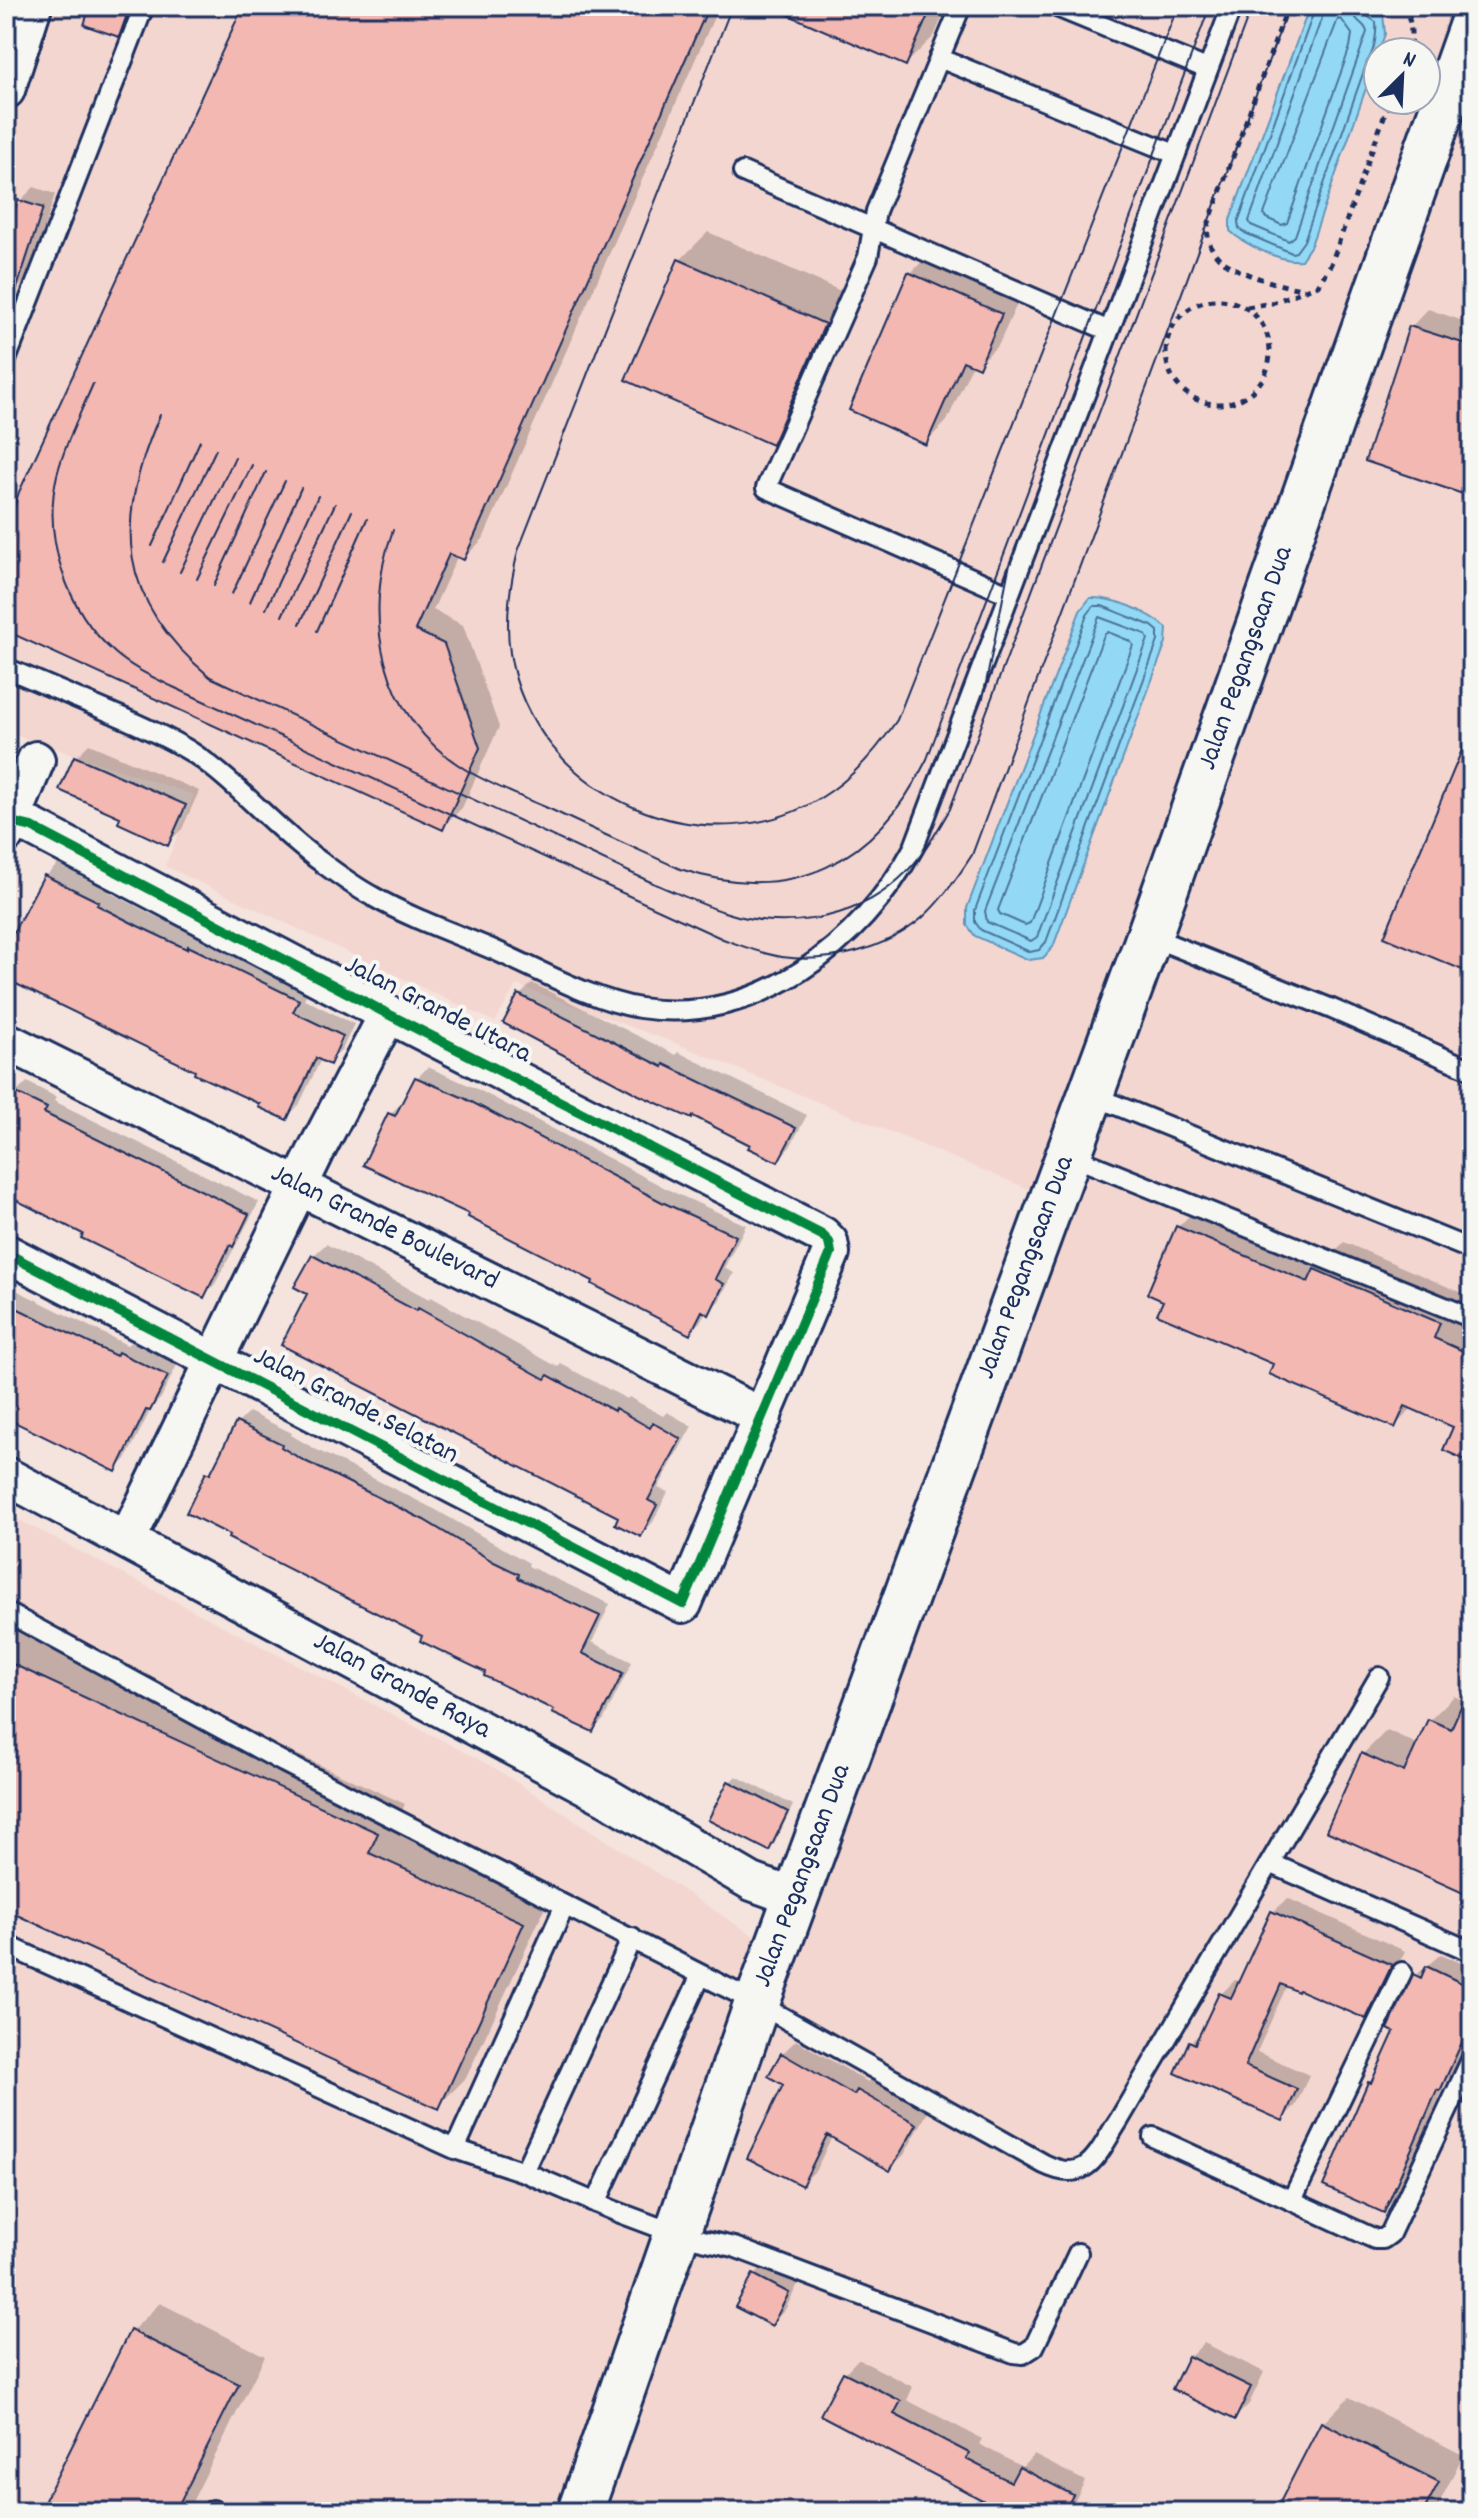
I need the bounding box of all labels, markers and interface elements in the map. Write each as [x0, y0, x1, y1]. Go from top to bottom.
north arrow [1362, 36, 1442, 116]
text: N [1397, 45, 1420, 77]
street label: Jalan Pegangsaan Dua [1189, 540, 1306, 776]
street label: Jalan Grande Utara [336, 947, 538, 1076]
street label: Jalan Pegangsaan Dua [968, 1150, 1087, 1385]
street label: Jalan Grande Boulevard [263, 1155, 505, 1302]
street label: Jalan Grande Selatan [245, 1338, 465, 1476]
street label: Jalan Grande Raya [305, 1623, 498, 1751]
street label: Jalan Pegangsaan Dua [744, 1758, 863, 1994]

